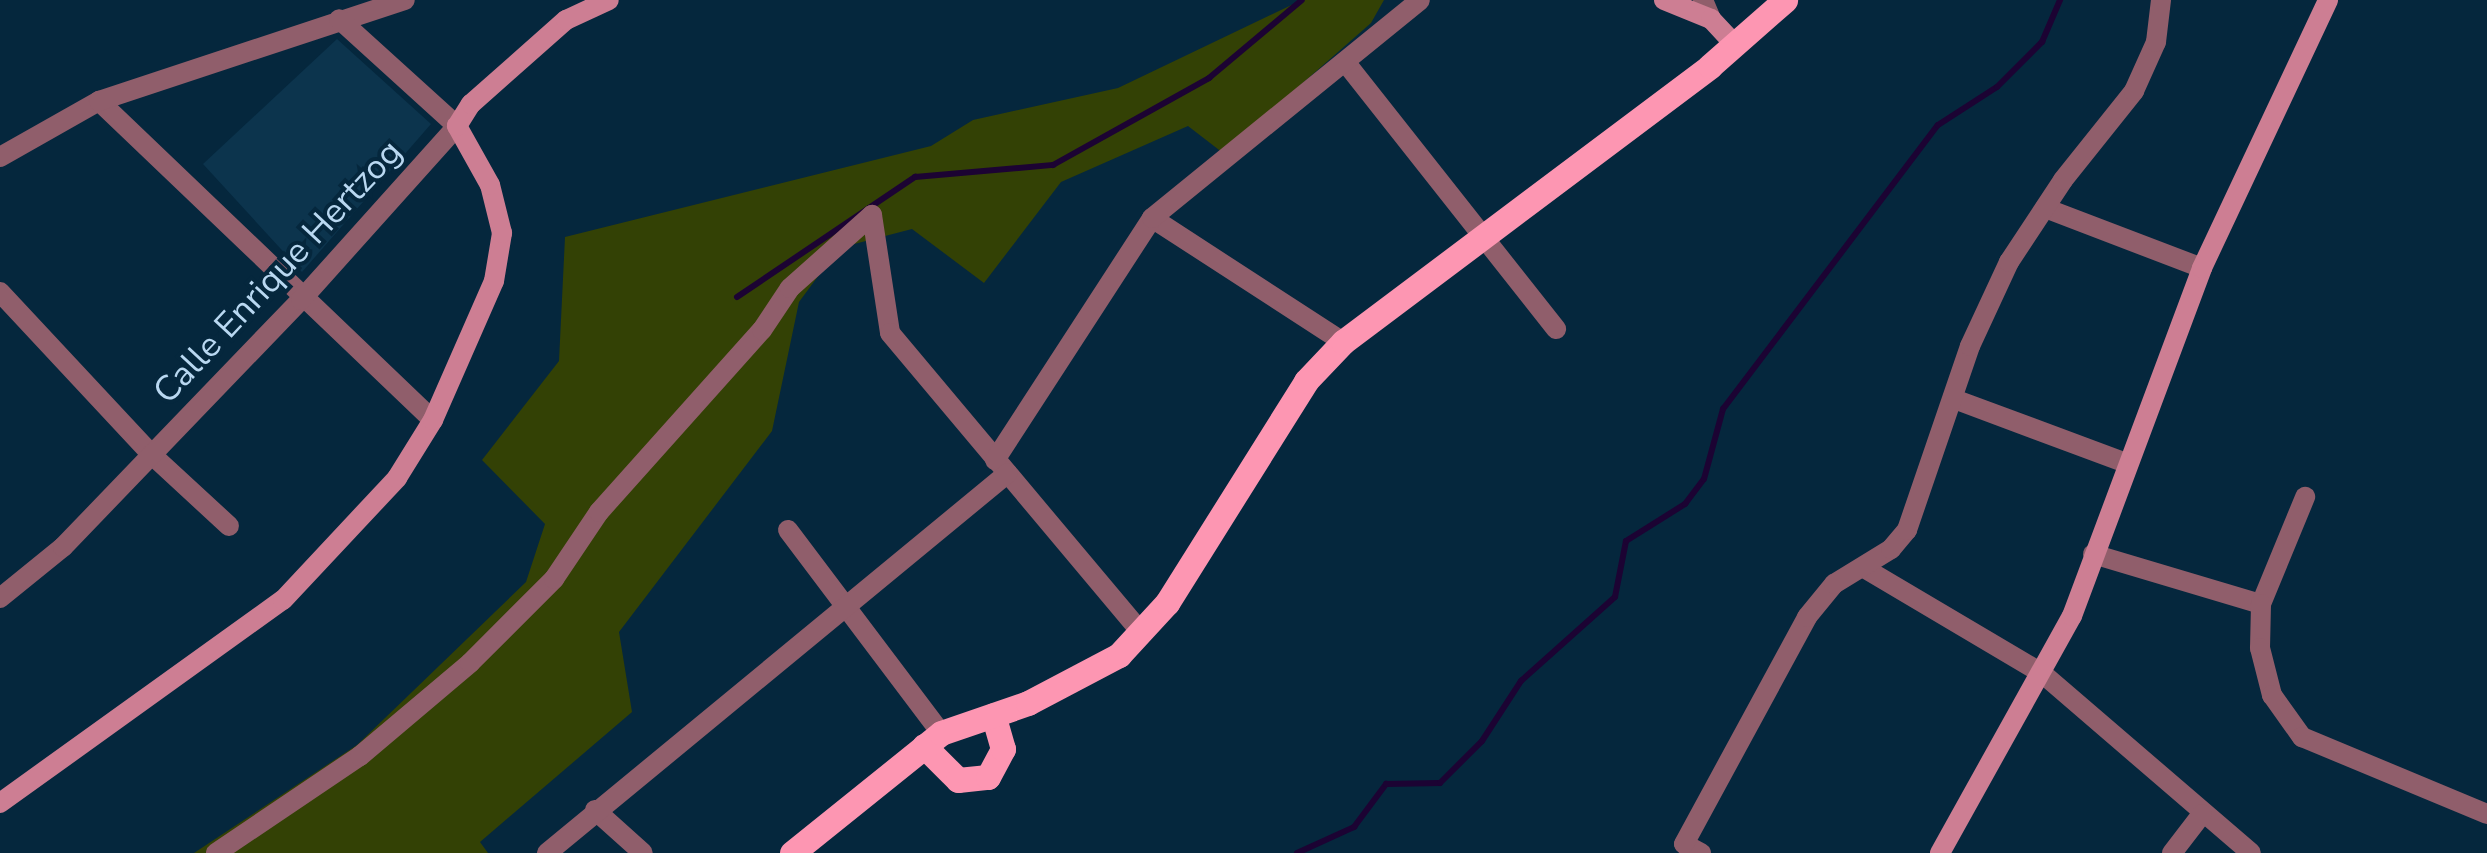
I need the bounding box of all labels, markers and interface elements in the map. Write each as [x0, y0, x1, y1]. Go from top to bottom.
street label: Calle Enrique Hertzog [145, 131, 411, 413]

